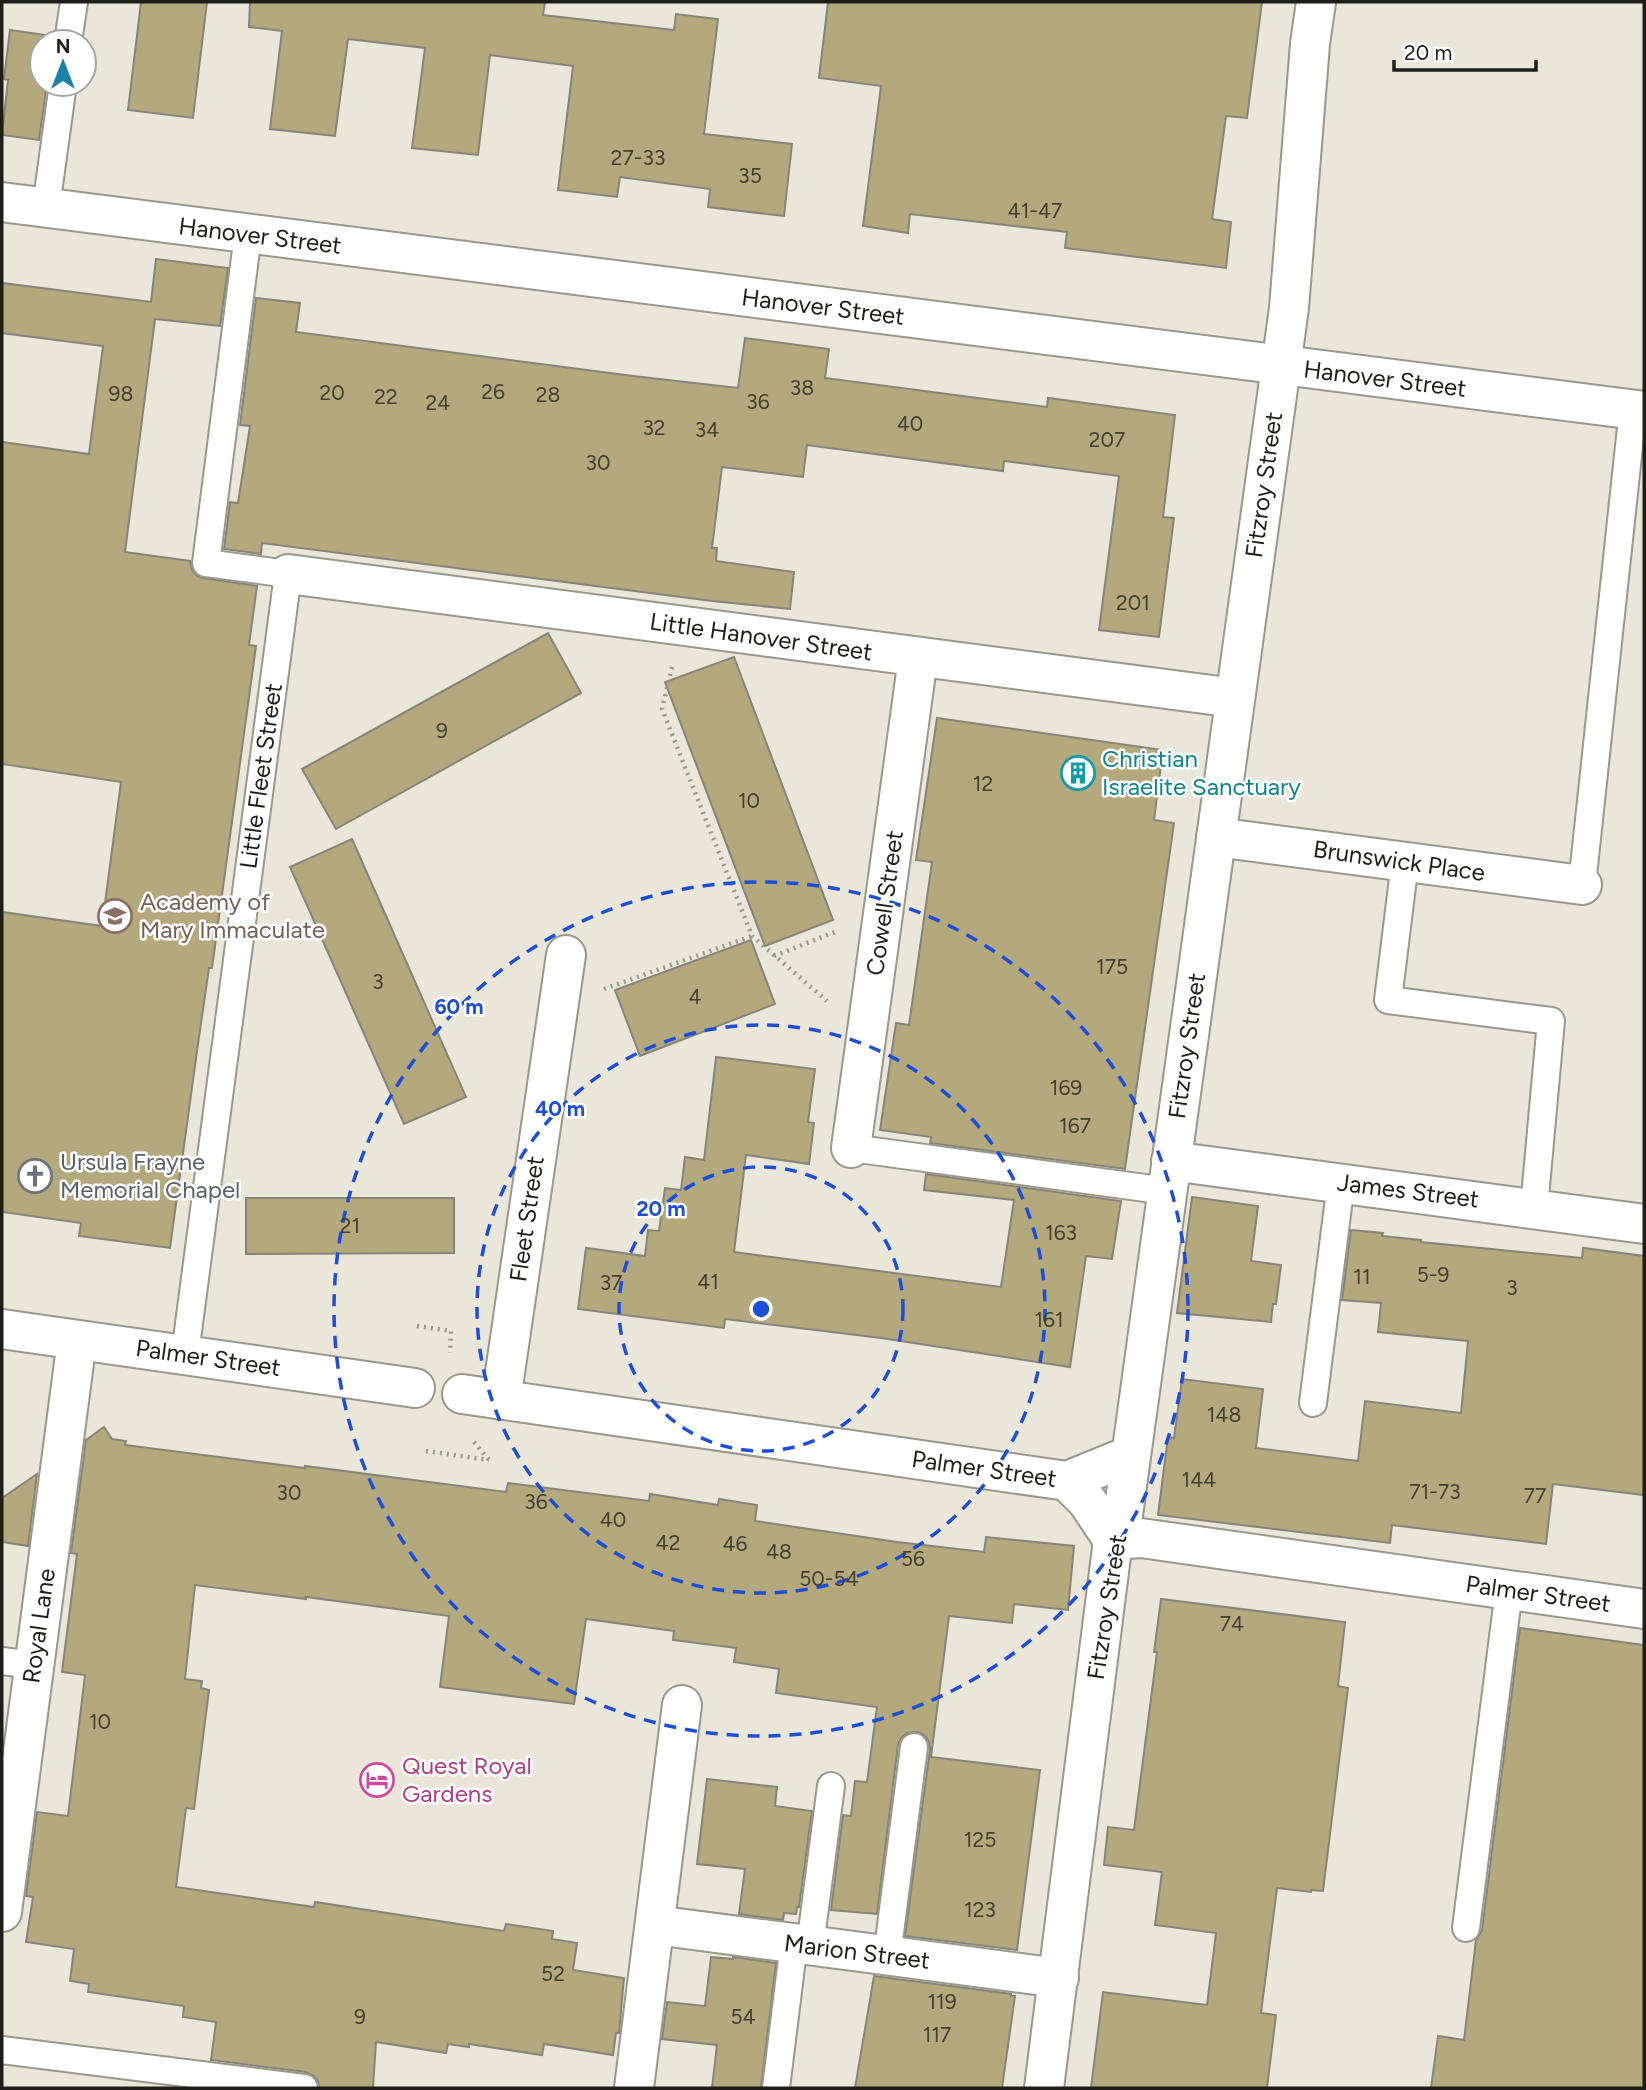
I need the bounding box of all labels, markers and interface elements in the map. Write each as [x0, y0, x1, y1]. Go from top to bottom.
north arrow [28, 28, 98, 98]
scale bar [1394, 28, 1536, 72]
text: N [56, 35, 70, 58]
text: 20 m [1404, 40, 1452, 65]
house number: 27-33 [611, 145, 665, 170]
house number: 35 [738, 163, 762, 188]
house number: 41-47 [1008, 198, 1062, 223]
street label: Hanover Street [177, 211, 343, 260]
street label: Hanover Street [740, 282, 906, 331]
street label: Hanover Street [1302, 354, 1468, 403]
house number: 38 [790, 375, 814, 400]
house number: 26 [481, 379, 505, 404]
house number: 20 [319, 380, 345, 405]
house number: 98 [109, 381, 133, 406]
house number: 28 [536, 382, 560, 407]
house number: 22 [374, 384, 398, 409]
house number: 36 [746, 389, 770, 414]
house number: 24 [426, 390, 450, 415]
street label: Fitzroy Street [1239, 410, 1288, 560]
house number: 40 [897, 411, 923, 436]
house number: 32 [642, 415, 666, 440]
house number: 34 [695, 417, 719, 442]
house number: 207 [1089, 427, 1125, 452]
house number: 30 [586, 450, 610, 475]
house number: 201 [1116, 590, 1150, 615]
street label: Little Hanover Street [648, 607, 874, 666]
street label: Little Fleet Street [233, 681, 288, 871]
house number: 9 [436, 718, 448, 743]
place label: Christian Israelite Sanctuary [1102, 744, 1301, 801]
building icon: Christian Israelite Sanctuary [1059, 754, 1097, 792]
house number: 12 [973, 771, 993, 796]
house number: 10 [738, 788, 760, 813]
street label: Cowell Street [860, 829, 909, 977]
street label: Brunswick Place [1311, 834, 1487, 887]
place label: Academy of Mary Immaculate [140, 887, 325, 944]
school or university icon: Academy of Mary Immaculate [96, 897, 134, 935]
house number: 175 [1096, 954, 1128, 979]
house number: 3 [372, 969, 384, 994]
street label: Fitzroy Street [1162, 971, 1211, 1121]
house number: 4 [688, 984, 702, 1009]
text: 60 m [434, 994, 484, 1019]
house number: 169 [1050, 1075, 1082, 1100]
text: 40 m [535, 1096, 585, 1121]
house number: 167 [1059, 1113, 1091, 1138]
place label: Ursula Frayne Memorial Chapel [60, 1147, 240, 1204]
street label: Fleet Street [503, 1154, 550, 1284]
church icon: Ursula Frayne Memorial Chapel [16, 1157, 54, 1195]
street label: James Street [1336, 1167, 1481, 1214]
text: 20 m [636, 1196, 686, 1221]
house number: 21 [340, 1213, 360, 1238]
house number: 163 [1045, 1220, 1077, 1245]
house number: 5-9 [1417, 1262, 1449, 1287]
house number: 11 [1353, 1264, 1371, 1289]
house number: 41 [697, 1269, 719, 1294]
house number: 37 [600, 1270, 622, 1295]
house number: 3 [1506, 1275, 1518, 1300]
centre of rings [749, 1297, 773, 1321]
house number: 161 [1034, 1307, 1064, 1332]
street label: Palmer Street [134, 1333, 282, 1382]
house number: 148 [1207, 1402, 1241, 1427]
street label: Palmer Street [910, 1444, 1058, 1493]
house number: 144 [1182, 1467, 1216, 1492]
house number: 71-73 [1409, 1479, 1461, 1504]
house number: 30 [277, 1480, 301, 1505]
house number: 77 [1524, 1483, 1546, 1508]
house number: 36 [524, 1489, 548, 1514]
house number: 40 [600, 1507, 626, 1532]
house number: 42 [656, 1530, 680, 1555]
house number: 46 [723, 1531, 748, 1556]
street label: Fitzroy Street [1081, 1532, 1132, 1682]
house number: 48 [766, 1539, 792, 1564]
house number: 56 [901, 1546, 925, 1571]
house number: 50-54 [799, 1566, 859, 1591]
street label: Royal Lane [16, 1567, 61, 1685]
street label: Palmer Street [1464, 1569, 1612, 1618]
house number: 74 [1220, 1611, 1244, 1636]
house number: 10 [89, 1709, 111, 1734]
place label: Quest Royal Gardens [402, 1751, 532, 1808]
hotel icon: Quest Royal Gardens [358, 1761, 396, 1799]
house number: 125 [964, 1827, 996, 1852]
house number: 123 [964, 1897, 996, 1922]
street label: Marion Street [783, 1928, 932, 1975]
house number: 52 [541, 1961, 565, 1986]
house number: 119 [927, 1989, 957, 2014]
house number: 9 [354, 2004, 366, 2029]
house number: 54 [730, 2004, 756, 2029]
house number: 117 [923, 2022, 951, 2047]

